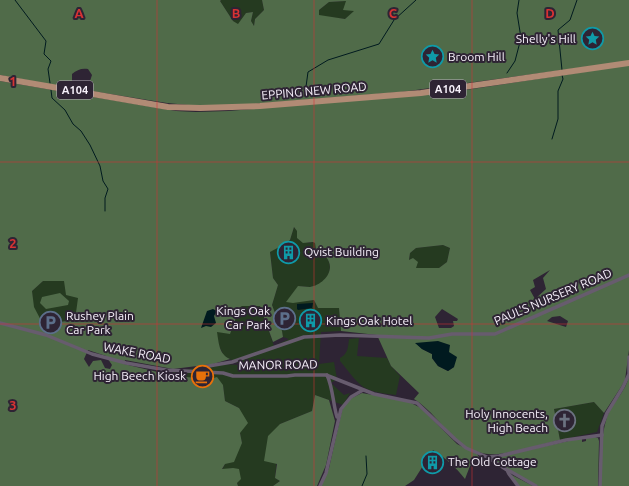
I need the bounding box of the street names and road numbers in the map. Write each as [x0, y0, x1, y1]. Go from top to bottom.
street label: EPPING NEW ROAD [261, 79, 367, 102]
road number: A104 [430, 80, 466, 98]
road number: A104 [57, 81, 93, 99]
street label: PAUL'S NURSERY ROAD [492, 266, 614, 327]
street label: WAKE ROAD [102, 340, 172, 365]
street label: MANOR ROAD [238, 357, 318, 372]

